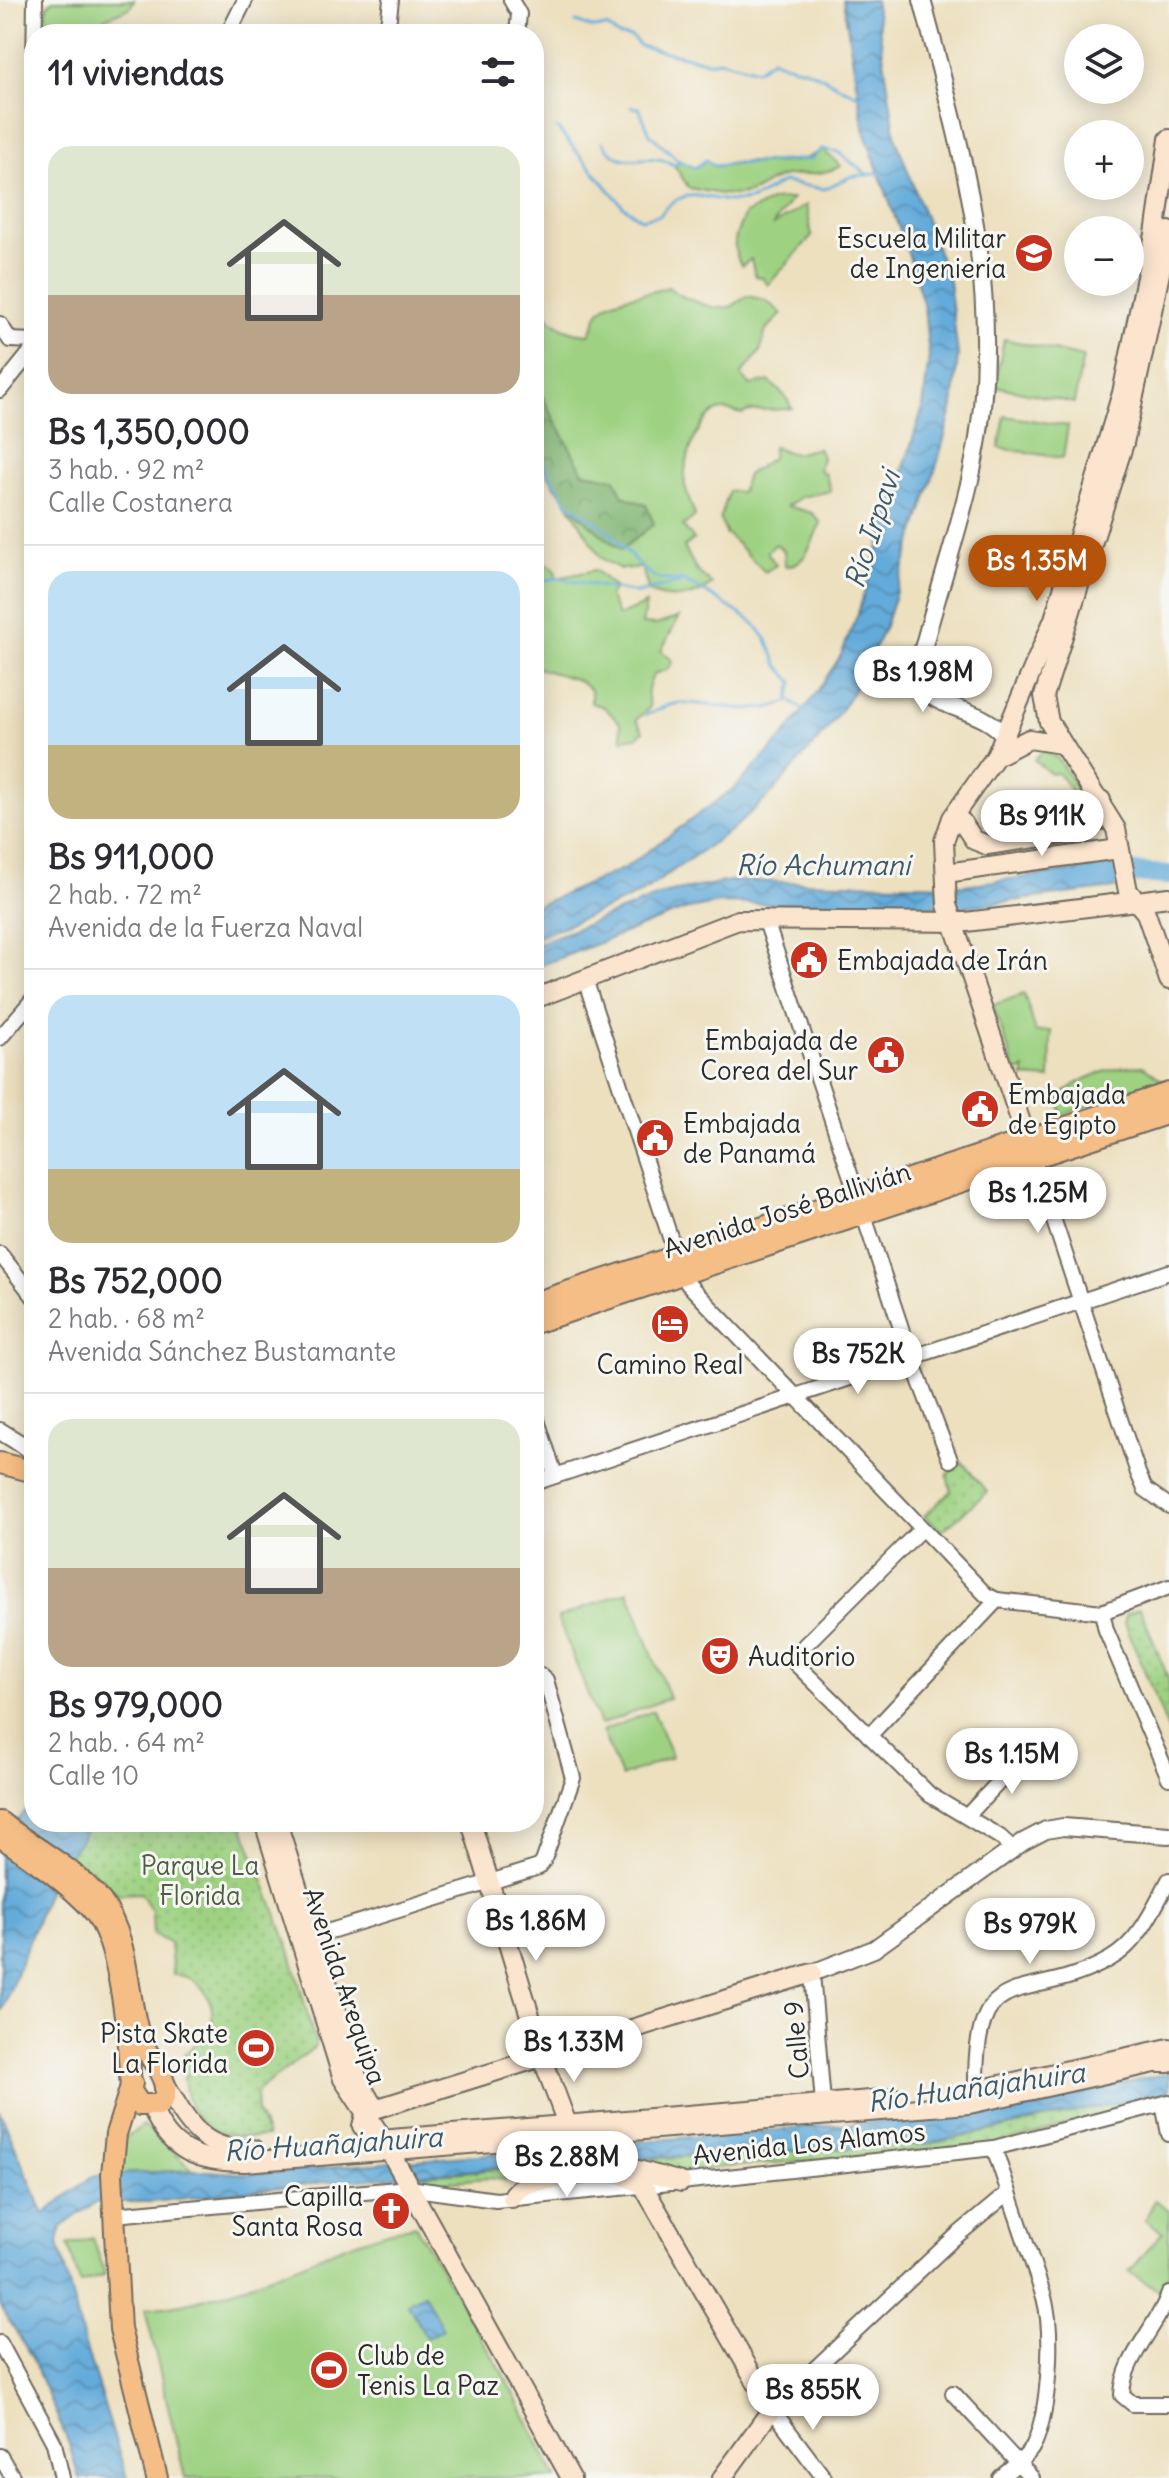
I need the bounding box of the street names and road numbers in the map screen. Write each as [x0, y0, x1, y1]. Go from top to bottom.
street label: Avenida José Ballivián [659, 1154, 915, 1266]
street label: Avenida Arequipa [296, 1883, 394, 2089]
street label: Calle 9 [776, 1999, 816, 2081]
street label: Avenida Los Alamos [691, 2114, 927, 2172]

